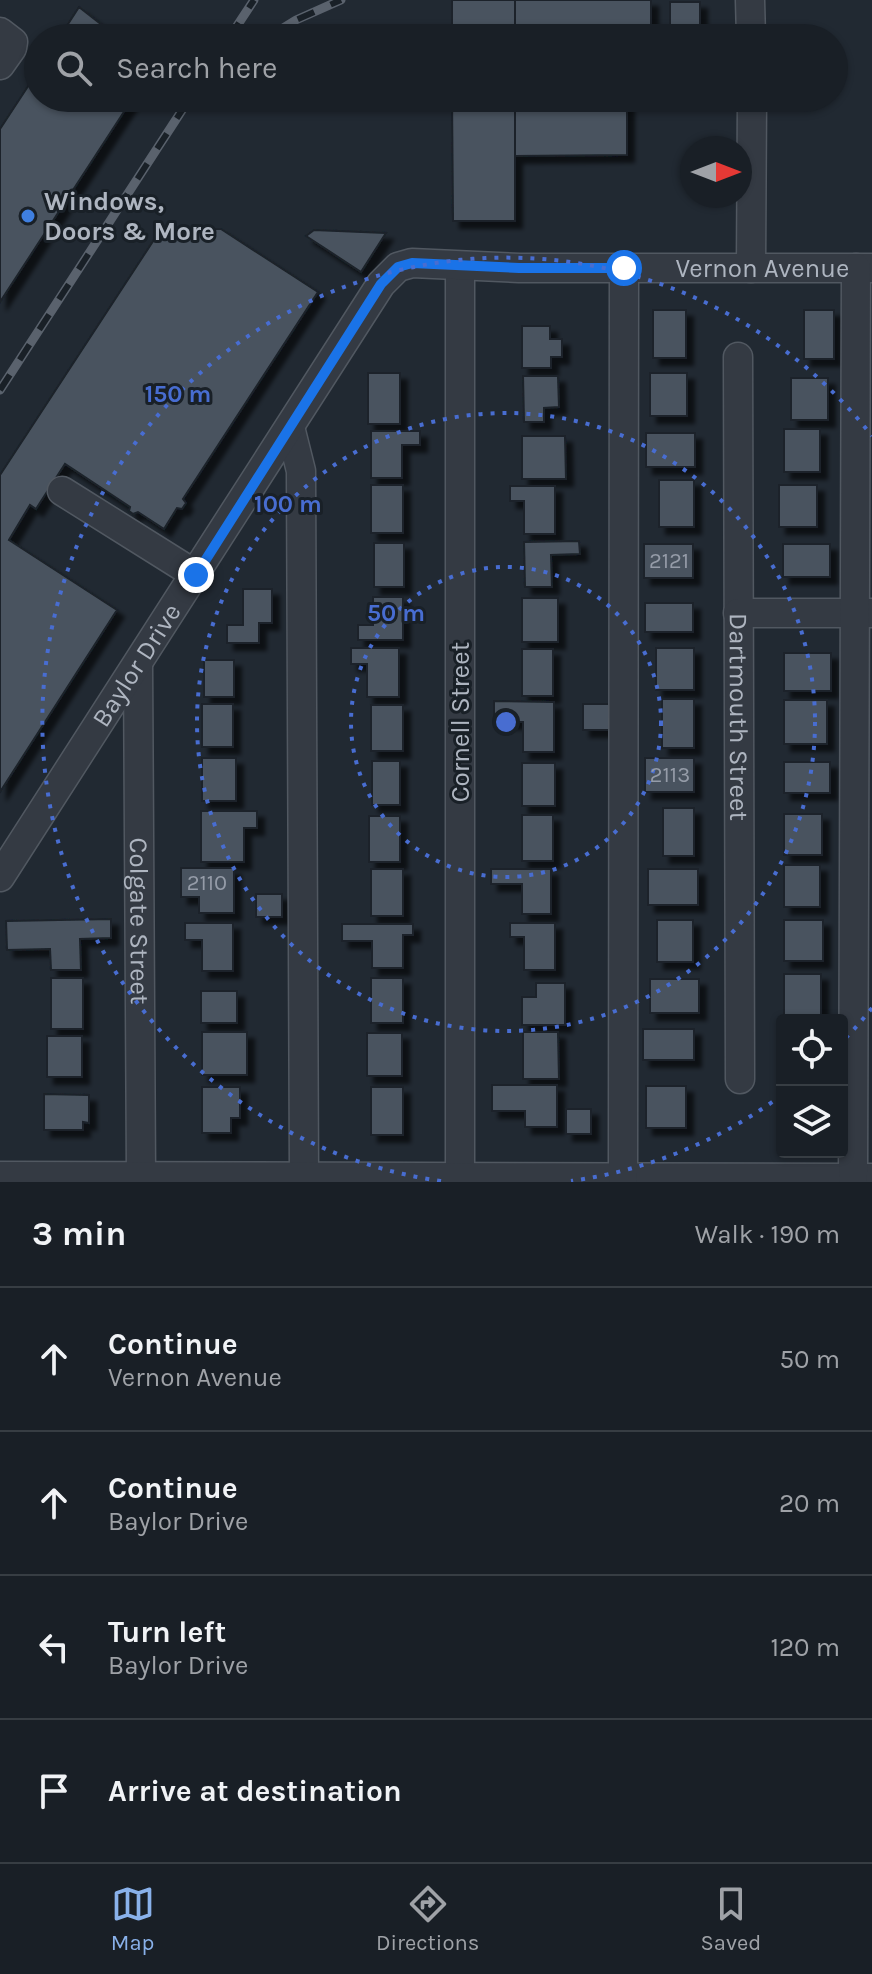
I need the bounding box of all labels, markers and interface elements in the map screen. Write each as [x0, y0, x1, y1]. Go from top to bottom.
search box [24, 24, 848, 112]
icon: search [52, 46, 96, 90]
text: Search here [116, 50, 277, 86]
north arrow [680, 136, 752, 208]
place label: Windows, Doors & More [44, 186, 215, 247]
marker: Windows, Doors & More [19, 207, 37, 225]
route start [606, 250, 642, 286]
street label: Vernon Avenue [675, 253, 849, 284]
text: 150 m [145, 380, 211, 408]
text: 100 m [254, 490, 322, 518]
house number: 2121 [649, 548, 689, 574]
route end [178, 557, 214, 593]
street label: Baylor Drive [85, 598, 187, 732]
text: 50 m [367, 599, 425, 627]
street label: Dartmouth Street [723, 613, 755, 821]
street label: Cornell Street [445, 641, 476, 802]
centre of rings [492, 708, 520, 736]
house number: 2113 [650, 762, 690, 788]
street label: Colgate Street [124, 837, 155, 1005]
house number: 2110 [187, 870, 227, 896]
map controls [776, 1014, 848, 1158]
button: locate [776, 1014, 848, 1086]
button: layers [776, 1086, 848, 1158]
text: 3 min [32, 1214, 126, 1254]
text: Walk · 190 m [695, 1219, 840, 1250]
text: Continue [108, 1326, 238, 1362]
icon: ahead [32, 1337, 76, 1381]
text: 50 m [779, 1344, 840, 1375]
text: Vernon Avenue [108, 1362, 282, 1393]
text: Continue [108, 1470, 238, 1506]
icon: ahead [32, 1481, 76, 1525]
text: 20 m [779, 1488, 840, 1519]
text: Baylor Drive [108, 1506, 248, 1537]
text: Turn left [108, 1614, 226, 1650]
icon: left [32, 1625, 76, 1669]
text: 120 m [770, 1632, 840, 1663]
text: Baylor Drive [108, 1650, 248, 1681]
icon: arrive [32, 1769, 76, 1813]
text: Arrive at destination [108, 1773, 402, 1809]
tab: Map [111, 1882, 155, 1956]
tab: Directions [376, 1882, 479, 1956]
tab: Saved [701, 1882, 761, 1956]

